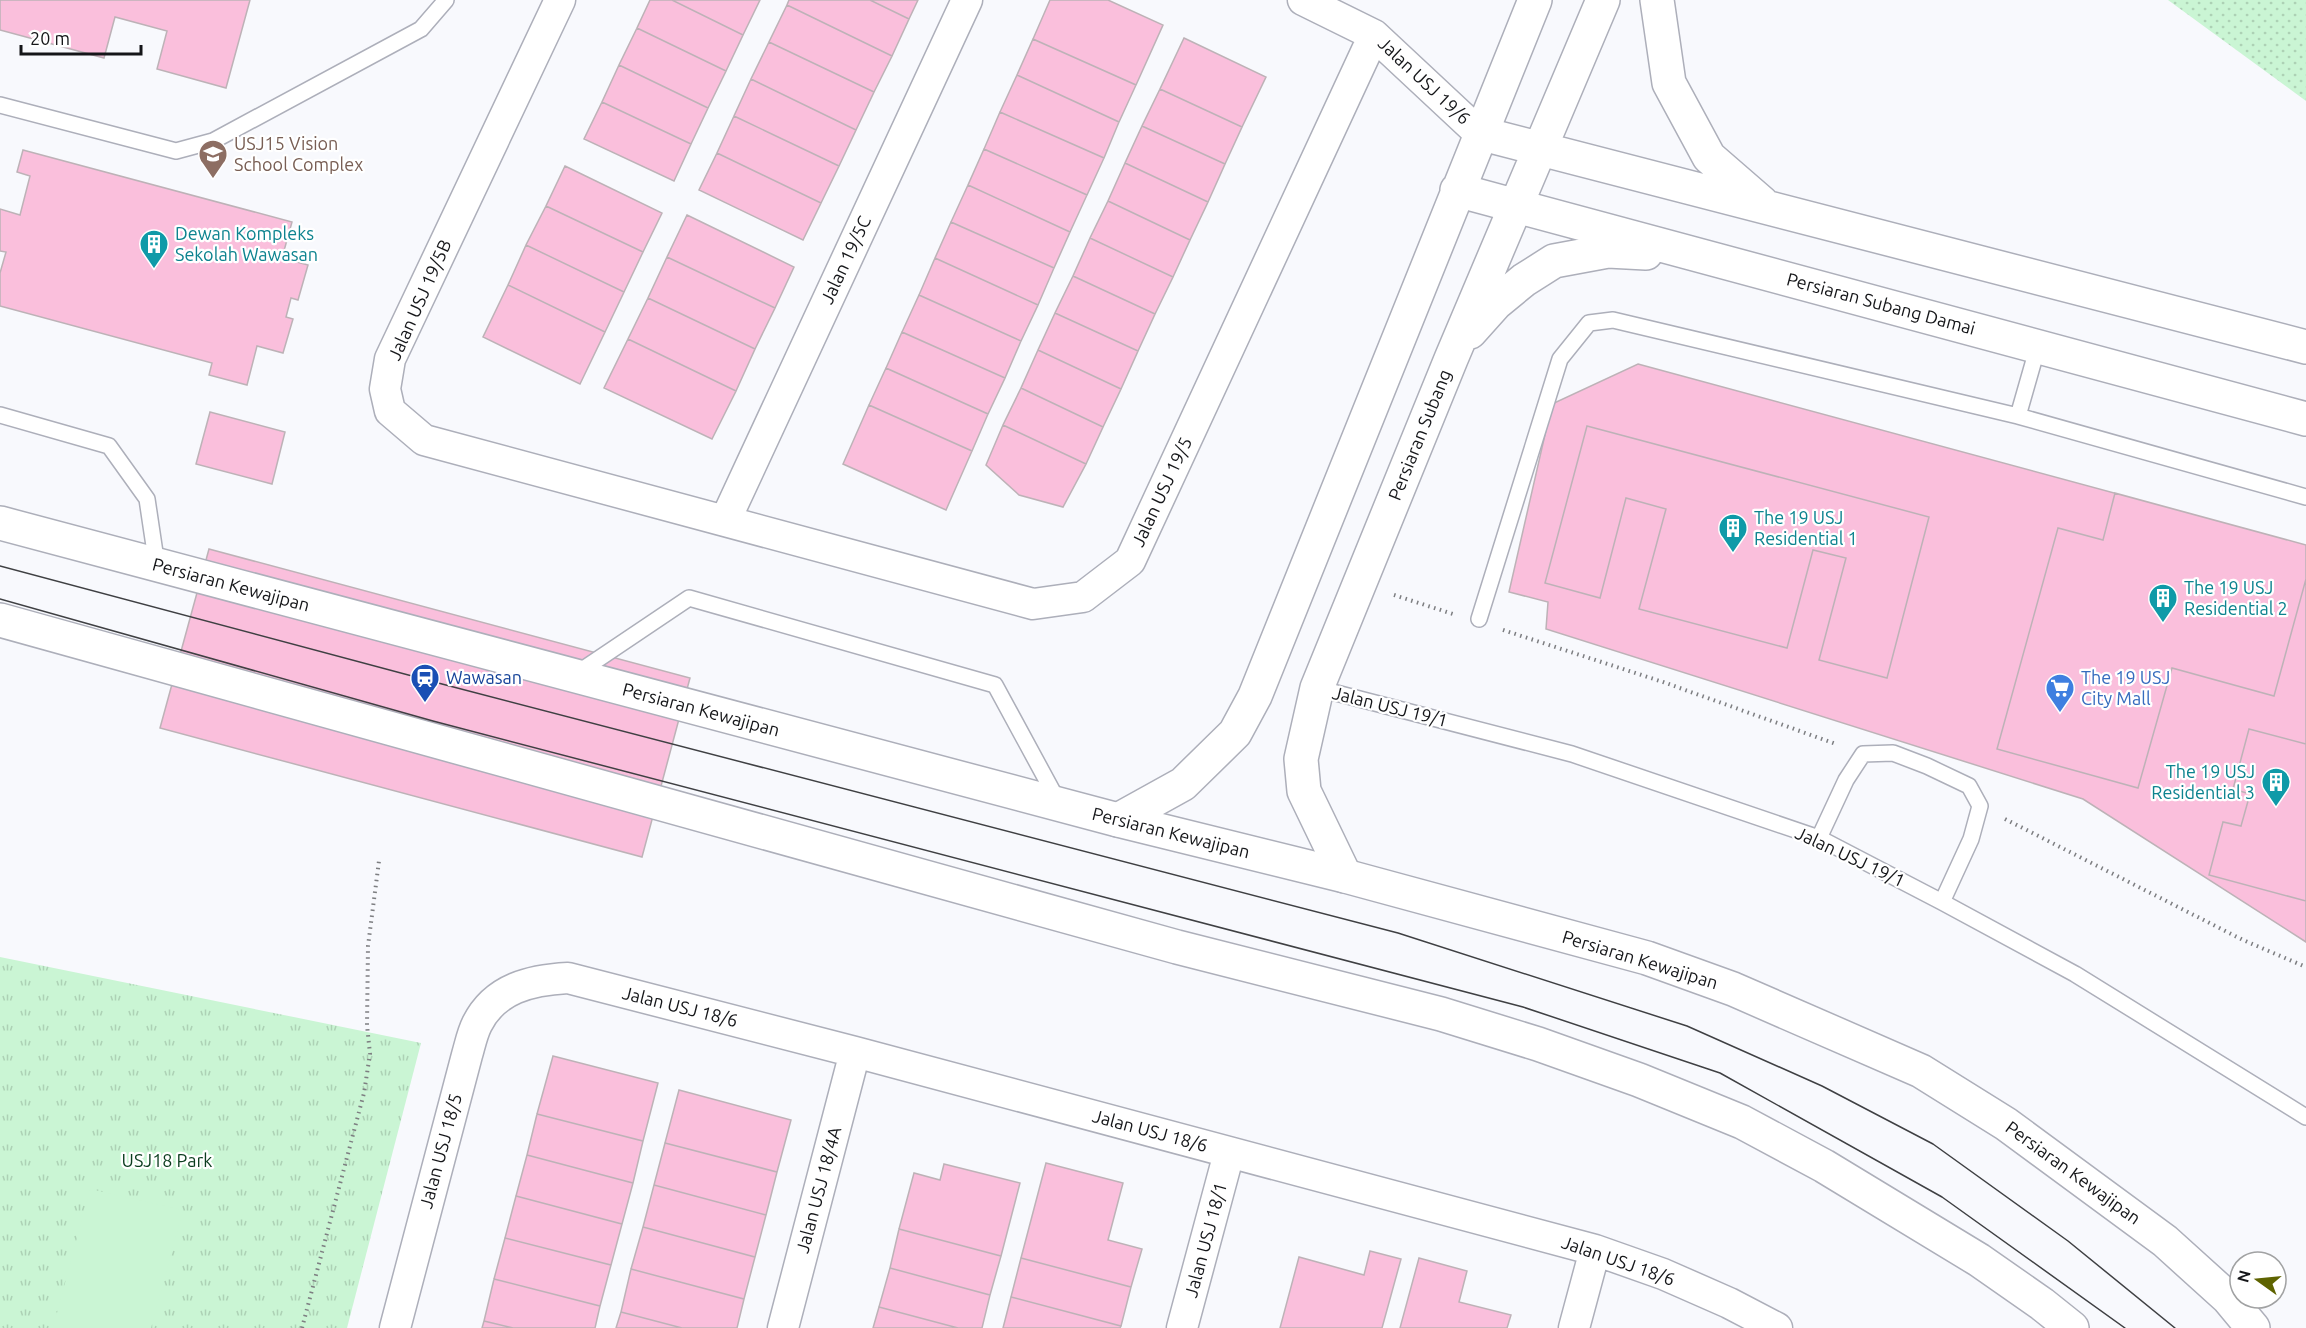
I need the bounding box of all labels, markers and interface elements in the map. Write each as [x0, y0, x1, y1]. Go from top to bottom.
scale bar [21, 18, 141, 56]
text: 20 m [30, 28, 70, 48]
street label: Jalan USJ 19/6 [1375, 33, 1475, 128]
place label: USJ15 Vision School Complex [234, 133, 363, 174]
school or university icon: USJ15 Vision School Complex [197, 138, 229, 180]
street label: Jalan 19/5C [816, 212, 874, 307]
place label: Dewan Kompleks Sekolah Wawasan [175, 223, 318, 264]
building icon: Dewan Kompleks Sekolah Wawasan [138, 228, 170, 270]
street label: Jalan USJ 19/5B [384, 236, 455, 363]
street label: Persiaran Subang Damai [1785, 268, 1978, 338]
street label: Persiaran Subang [1384, 366, 1454, 503]
street label: Jalan USJ 19/5 [1127, 434, 1195, 549]
place label: The 19 USJ Residential 1 [1754, 507, 1858, 548]
building icon: The 19 USJ Residential 1 [1717, 512, 1749, 554]
street label: Persiaran Kewajipan [151, 553, 312, 615]
place label: The 19 USJ Residential 2 [2184, 577, 2288, 618]
building icon: The 19 USJ Residential 2 [2147, 582, 2179, 624]
station icon: Wawasan [409, 662, 441, 704]
place label: Wawasan [446, 667, 522, 687]
place label: The 19 USJ City Mall [2081, 667, 2170, 708]
supermarket icon: The 19 USJ City Mall [2044, 672, 2076, 714]
street label: Persiaran Kewajipan [621, 678, 782, 740]
street label: Jalan USJ 19/1 [1330, 682, 1450, 730]
place label: The 19 USJ Residential 3 [2151, 761, 2255, 802]
building icon: The 19 USJ Residential 3 [2260, 766, 2292, 808]
street label: Persiaran Kewajipan [1090, 803, 1252, 861]
street label: Jalan USJ 19/1 [1793, 822, 1908, 890]
street label: Persiaran Kewajipan [1560, 926, 1721, 992]
street label: Jalan USJ 18/6 [620, 982, 740, 1030]
street label: Jalan USJ 18/5 [415, 1091, 465, 1210]
street label: Jalan USJ 18/6 [1091, 1105, 1210, 1155]
street label: Persiaran Kewajipan [2002, 1117, 2145, 1228]
street label: Jalan USJ 18/4A [792, 1124, 845, 1255]
park label: USJ18 Park [122, 1150, 212, 1170]
street label: Jalan USJ 18/1 [1180, 1180, 1230, 1299]
street label: Jalan USJ 18/6 [1559, 1231, 1678, 1289]
north arrow [2228, 1250, 2288, 1310]
text: N [2233, 1268, 2254, 1284]

